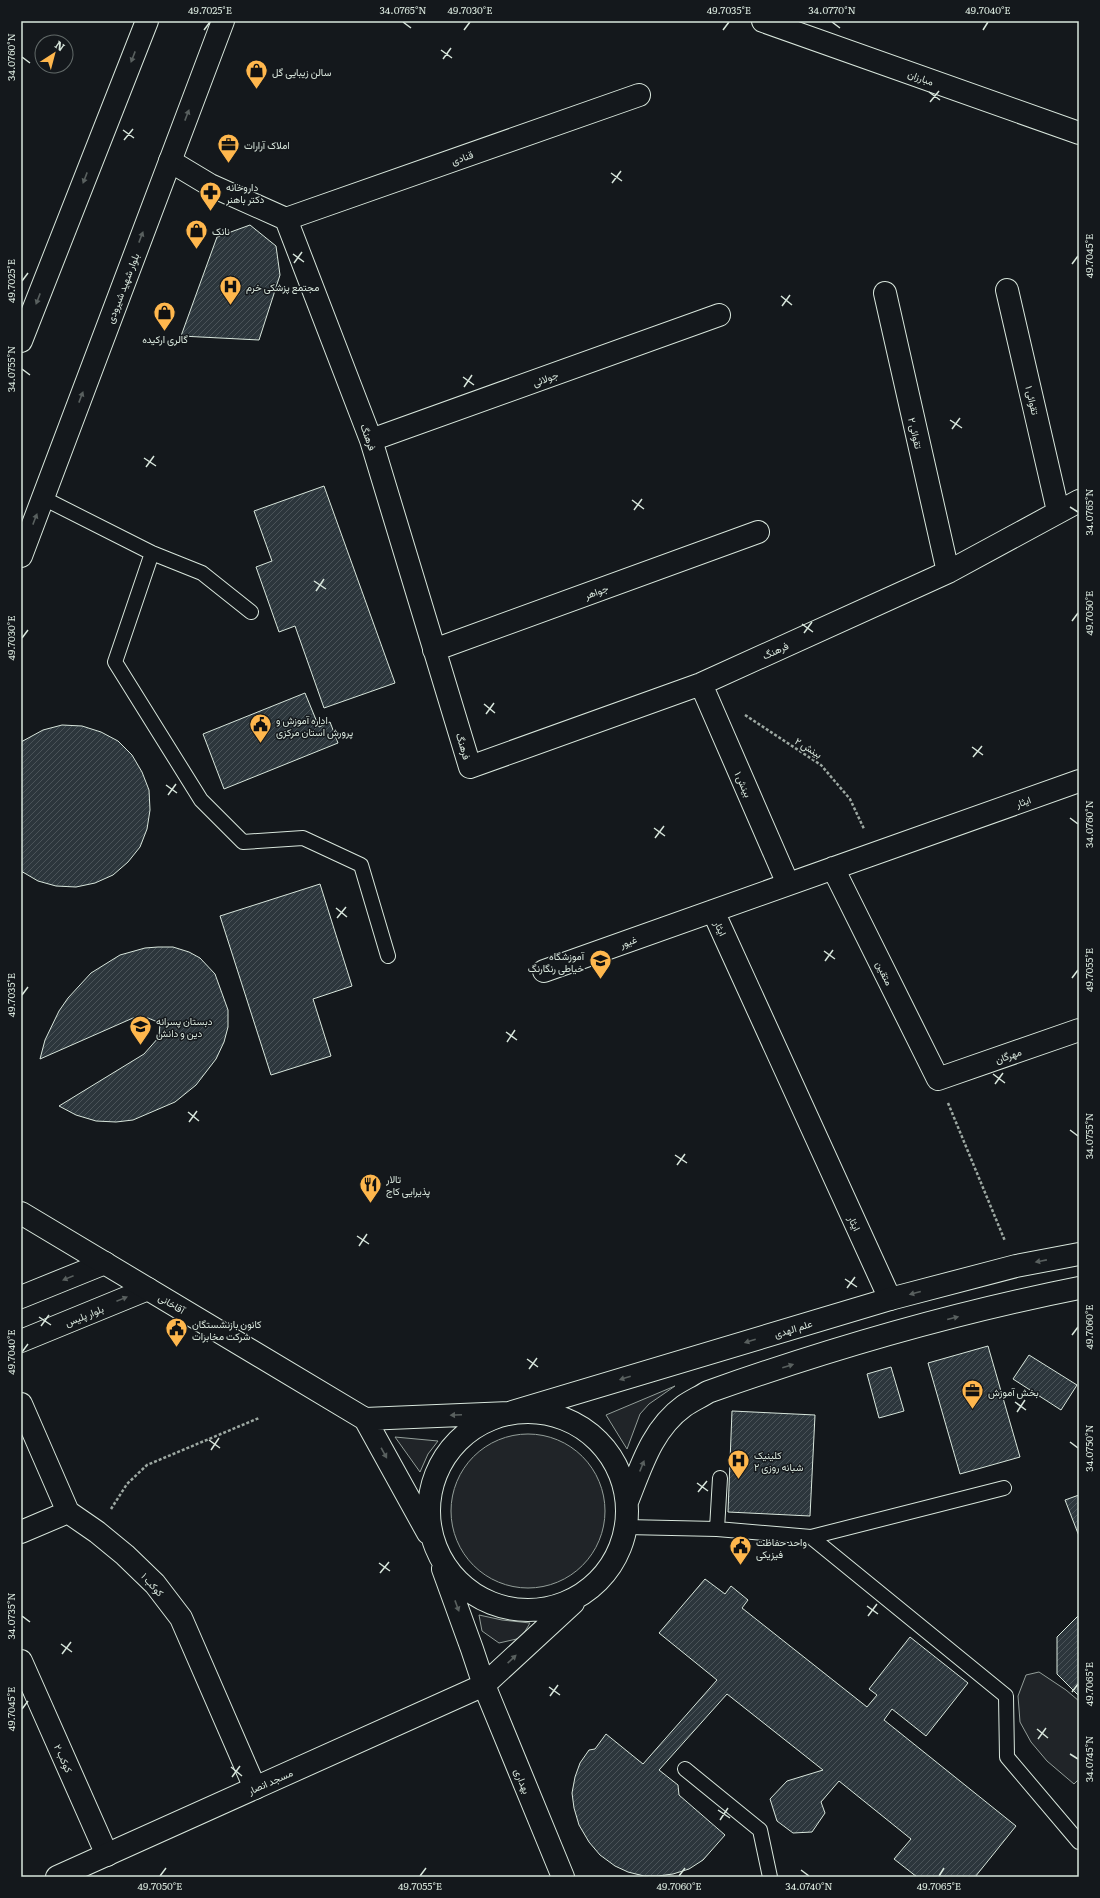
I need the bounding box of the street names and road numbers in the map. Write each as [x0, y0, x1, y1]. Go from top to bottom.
street label: مبارزان [906, 65, 936, 89]
street label: قنادی [449, 146, 475, 168]
street label: بلوار شهید شیرودی [102, 251, 142, 325]
street label: جولائی [530, 366, 560, 390]
street label: تقوائی ۱ [1022, 384, 1044, 416]
street label: تقوائی ۲ [905, 416, 927, 450]
street label: فرهنگ [357, 422, 381, 453]
street label: جواهر [581, 580, 610, 603]
street label: فرهنگ [759, 637, 791, 663]
street label: فرهنگ [453, 731, 475, 762]
street label: بینش ۲ [792, 733, 826, 761]
street label: بینش ۱ [732, 769, 756, 800]
street label: ایثار [1012, 791, 1033, 811]
street label: ایثار [711, 917, 731, 938]
street label: غیور [616, 931, 639, 951]
street label: متقین [873, 958, 897, 988]
street label: مهرگان [993, 1044, 1023, 1066]
street label: ایثار [845, 1212, 865, 1233]
street label: آقاخانی [156, 1289, 189, 1317]
street label: بلوار پلیس [62, 1300, 106, 1330]
street label: علم الهدی [772, 1315, 814, 1341]
street label: کوکب ۱ [138, 1569, 168, 1600]
street label: کوکب ۲ [51, 1741, 77, 1775]
street label: مسجد انصار [244, 1764, 295, 1798]
street label: بهداری [511, 1766, 535, 1796]

